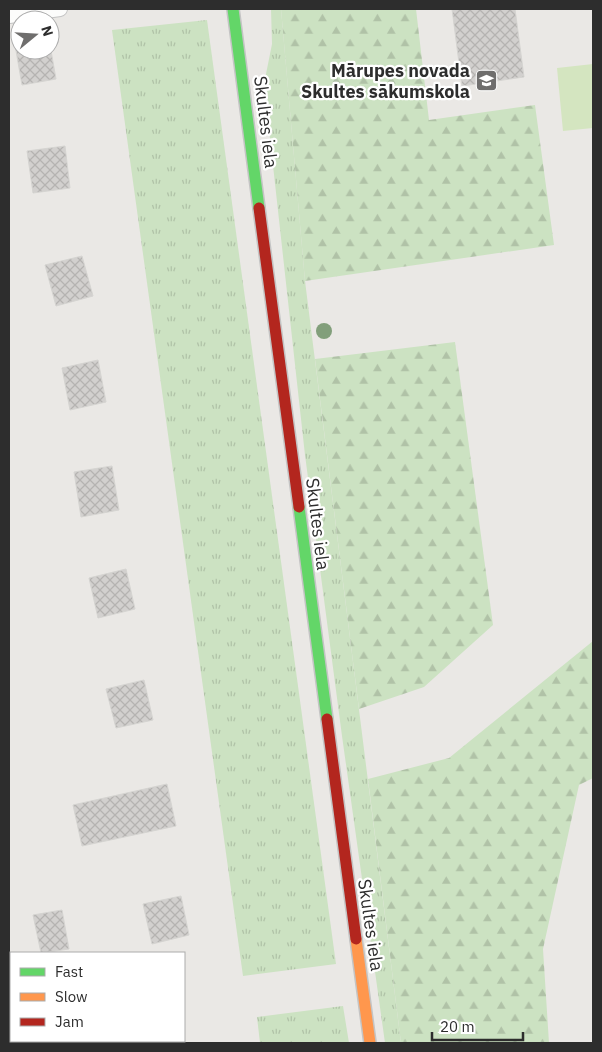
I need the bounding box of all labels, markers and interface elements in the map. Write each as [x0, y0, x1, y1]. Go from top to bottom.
north arrow [10, 10, 60, 60]
text: N [37, 23, 57, 39]
place label: Mārupes novada Skultes sākumskola [301, 59, 470, 103]
school or university icon: Mārupes novada Skultes sākumskola [474, 68, 498, 92]
street label: Skultes iela [249, 75, 283, 170]
street label: Skultes iela [301, 477, 335, 572]
street label: Skultes iela [353, 877, 389, 973]
legend [10, 952, 185, 1042]
text: Fast [55, 962, 83, 981]
text: Slow [55, 987, 88, 1006]
scale bar [432, 1010, 523, 1042]
text: Jam [55, 1012, 84, 1031]
text: 20 m [440, 1017, 475, 1036]

